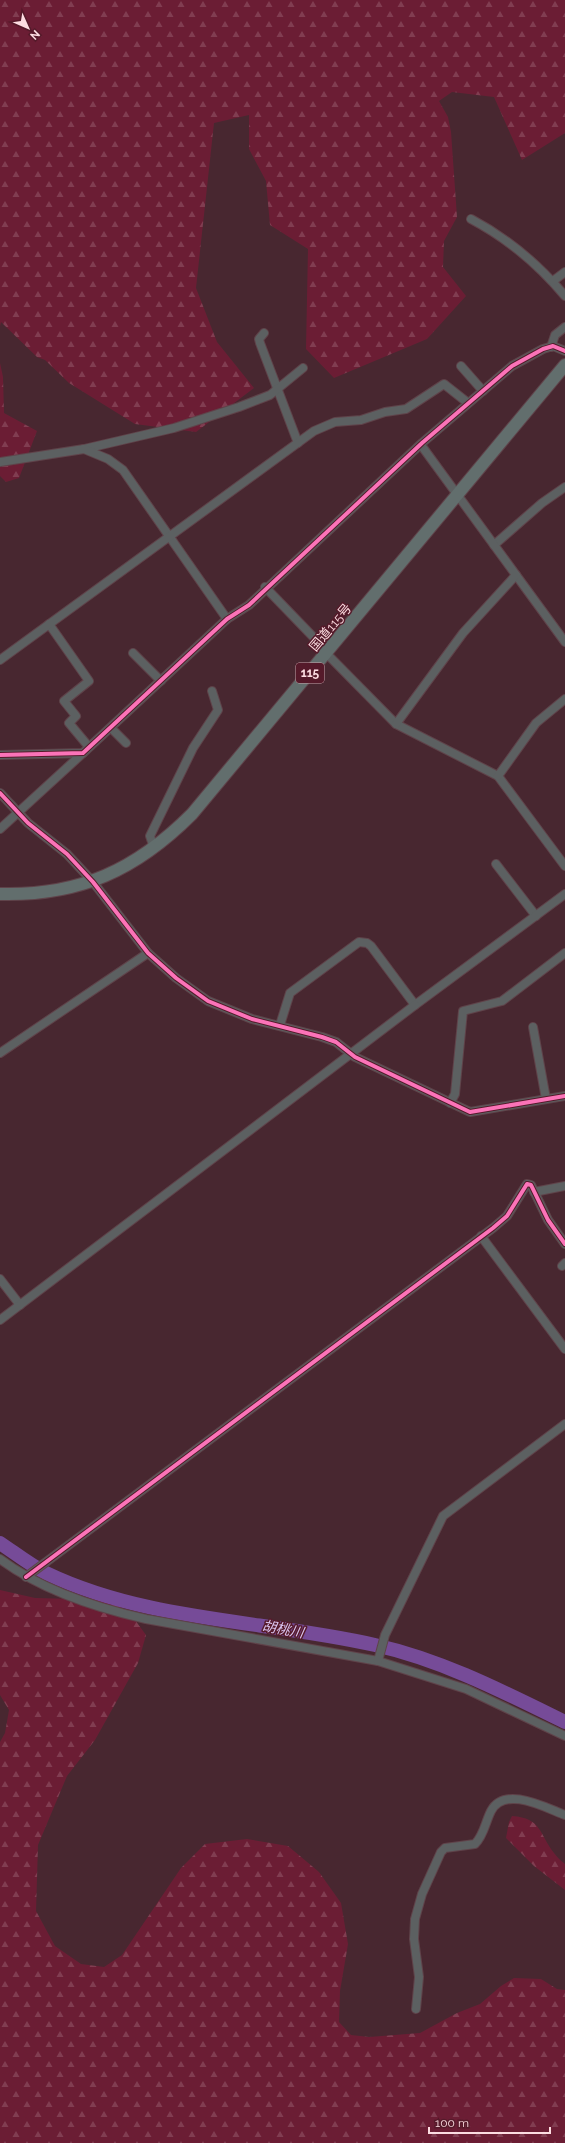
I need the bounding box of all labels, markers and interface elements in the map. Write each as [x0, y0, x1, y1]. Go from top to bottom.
north arrow [8, 8, 48, 48]
text: N [27, 27, 42, 42]
street label: 国道115号 [306, 601, 355, 654]
road number: 115 [296, 663, 324, 683]
water label: 胡桃川 [261, 1617, 307, 1641]
scale bar [429, 2109, 550, 2135]
text: 100 m [435, 2116, 469, 2130]

